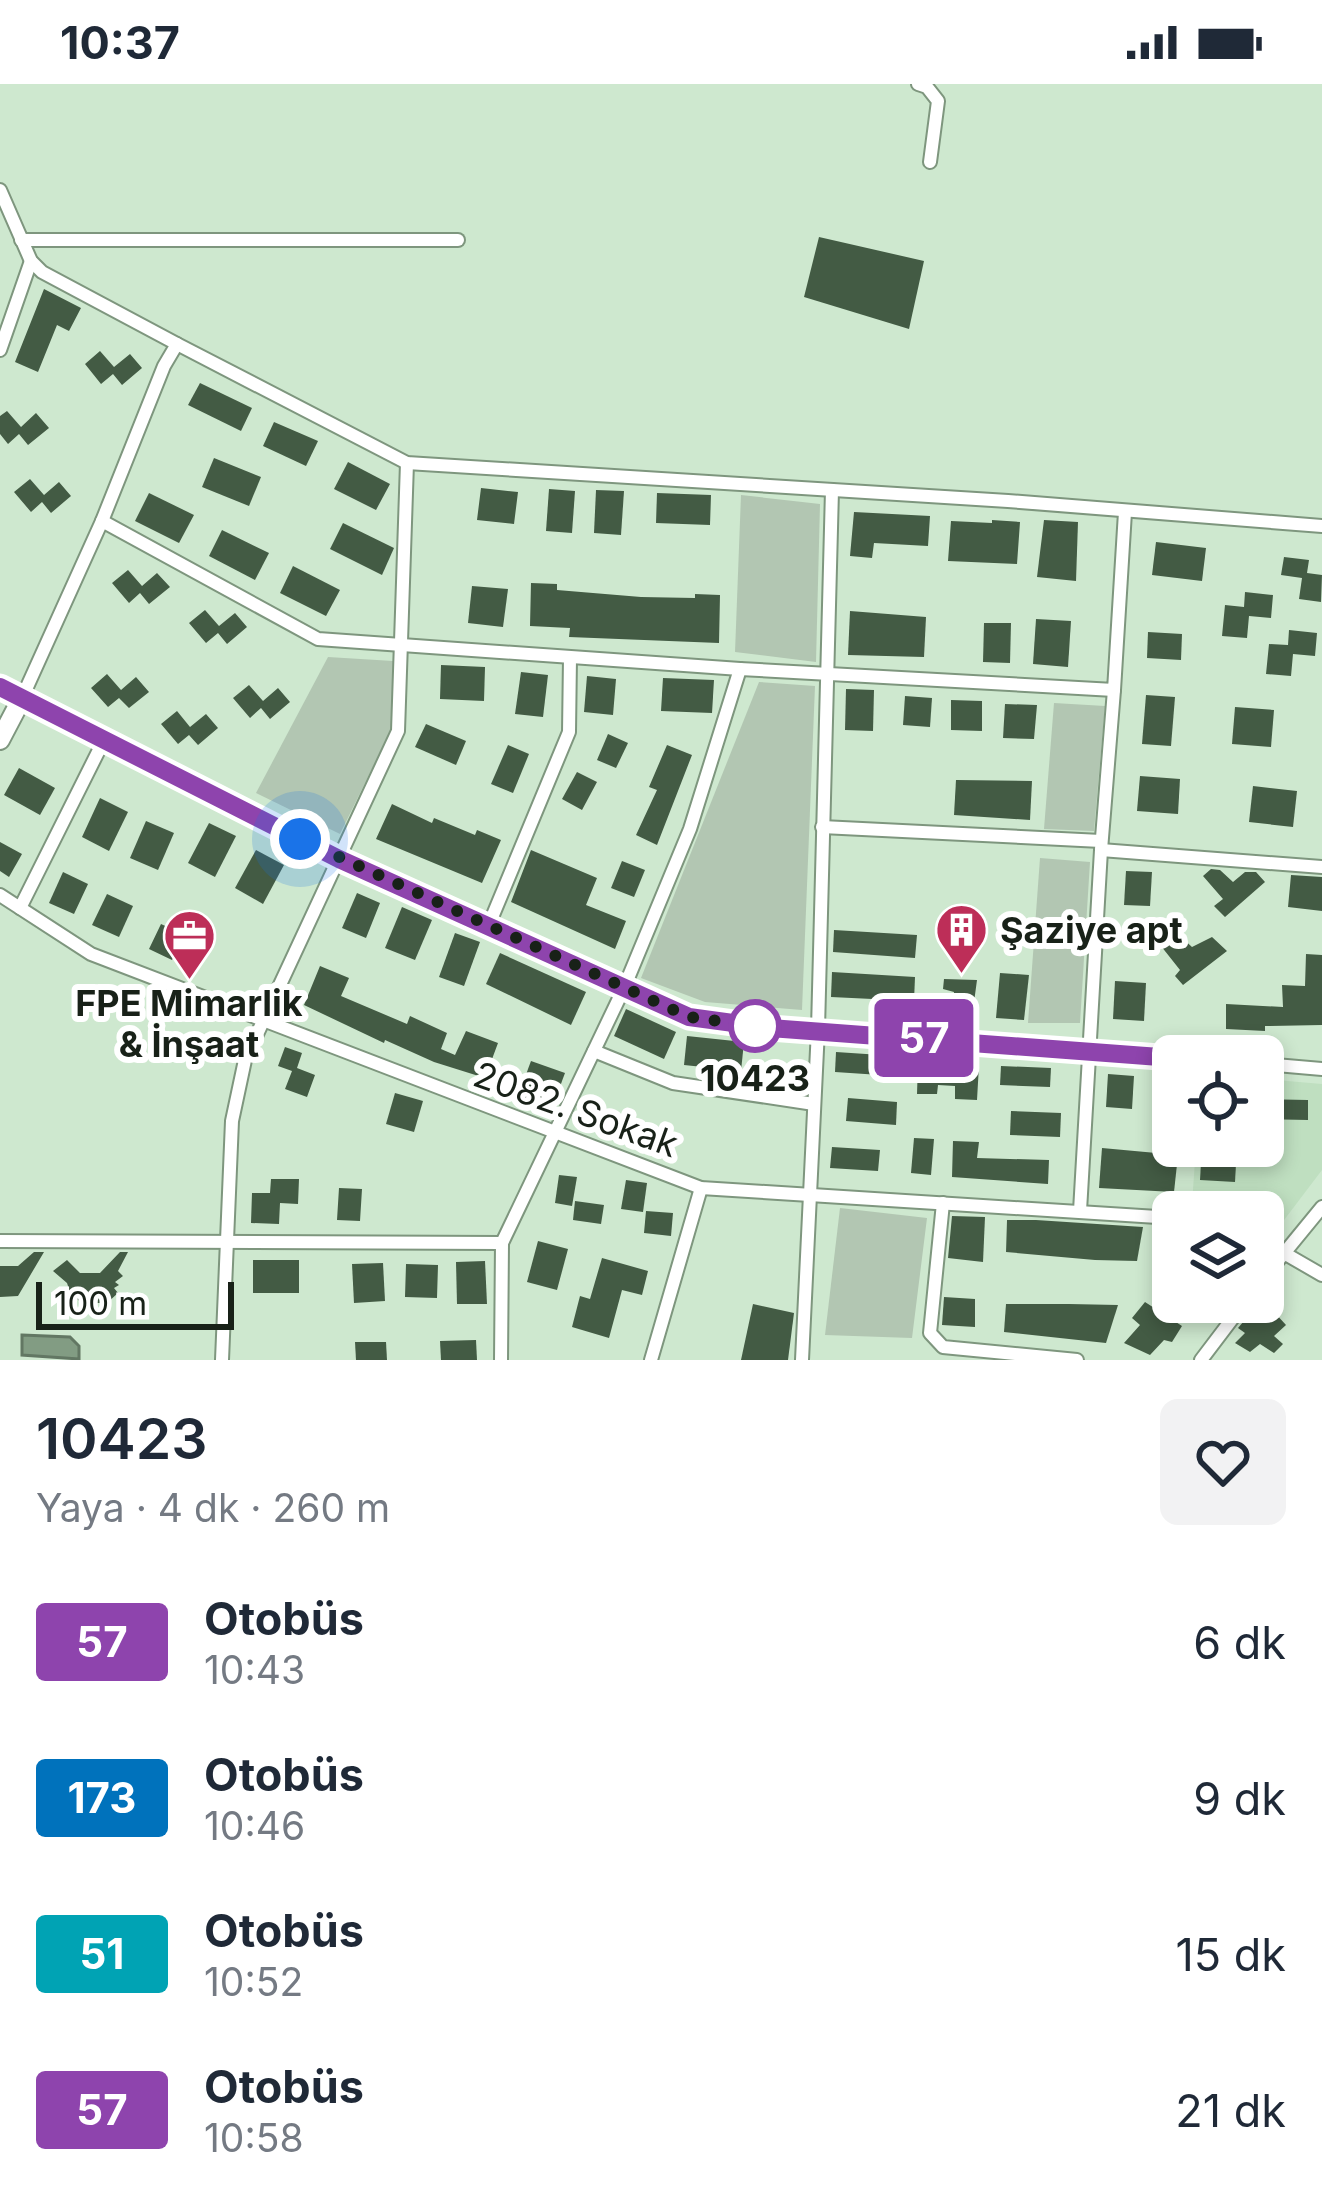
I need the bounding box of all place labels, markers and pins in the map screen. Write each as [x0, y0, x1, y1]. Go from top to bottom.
building icon: Şaziye apt [933, 902, 989, 976]
office icon: FPE Mimarlik & İnşaat [161, 907, 217, 981]
place label: Şaziye apt [1000, 908, 1183, 952]
place label: FPE Mimarlik & İnşaat [75, 981, 303, 1066]
marker: 10423 [730, 1001, 780, 1051]
place label: 10423 [700, 1056, 810, 1100]

